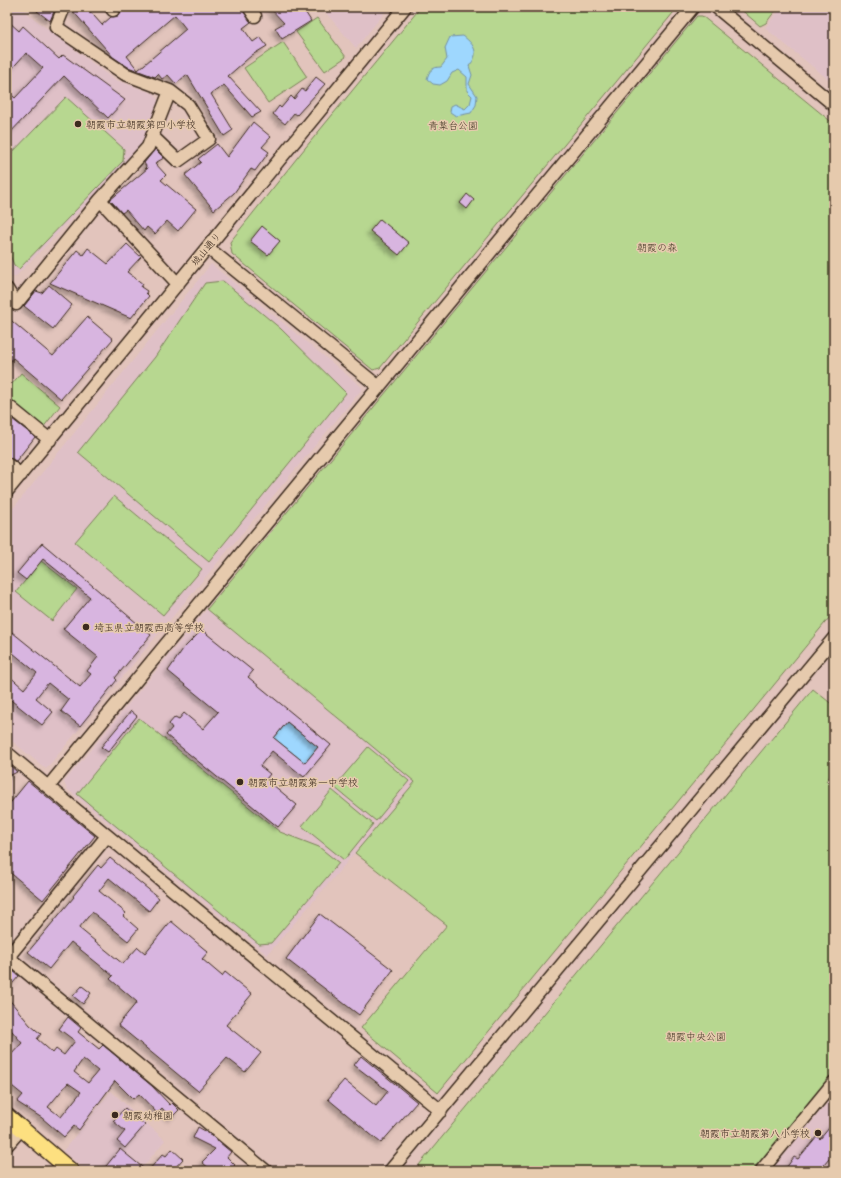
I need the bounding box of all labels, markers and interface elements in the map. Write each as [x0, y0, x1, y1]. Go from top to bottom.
place label: 朝霞市立朝霞第四小学校 [86, 118, 196, 131]
marker: 朝霞市立朝霞第四小学校 [73, 119, 83, 129]
park label: 青葉台公園 [428, 119, 478, 132]
street label: 城山通り [188, 230, 224, 268]
park label: 朝霞の森 [637, 241, 677, 254]
place label: 埼玉県立朝霞西高等学校 [94, 621, 204, 634]
marker: 埼玉県立朝霞西高等学校 [81, 622, 91, 632]
place label: 朝霞市立朝霞第一中学校 [248, 776, 358, 789]
marker: 朝霞市立朝霞第一中学校 [235, 777, 245, 787]
park label: 朝霞中央公園 [666, 1030, 726, 1043]
place label: 朝霞幼稚園 [123, 1109, 173, 1122]
marker: 朝霞幼稚園 [110, 1110, 120, 1120]
place label: 朝霞市立朝霞第八小学校 [700, 1127, 810, 1140]
marker: 朝霞市立朝霞第八小学校 [813, 1128, 823, 1138]

